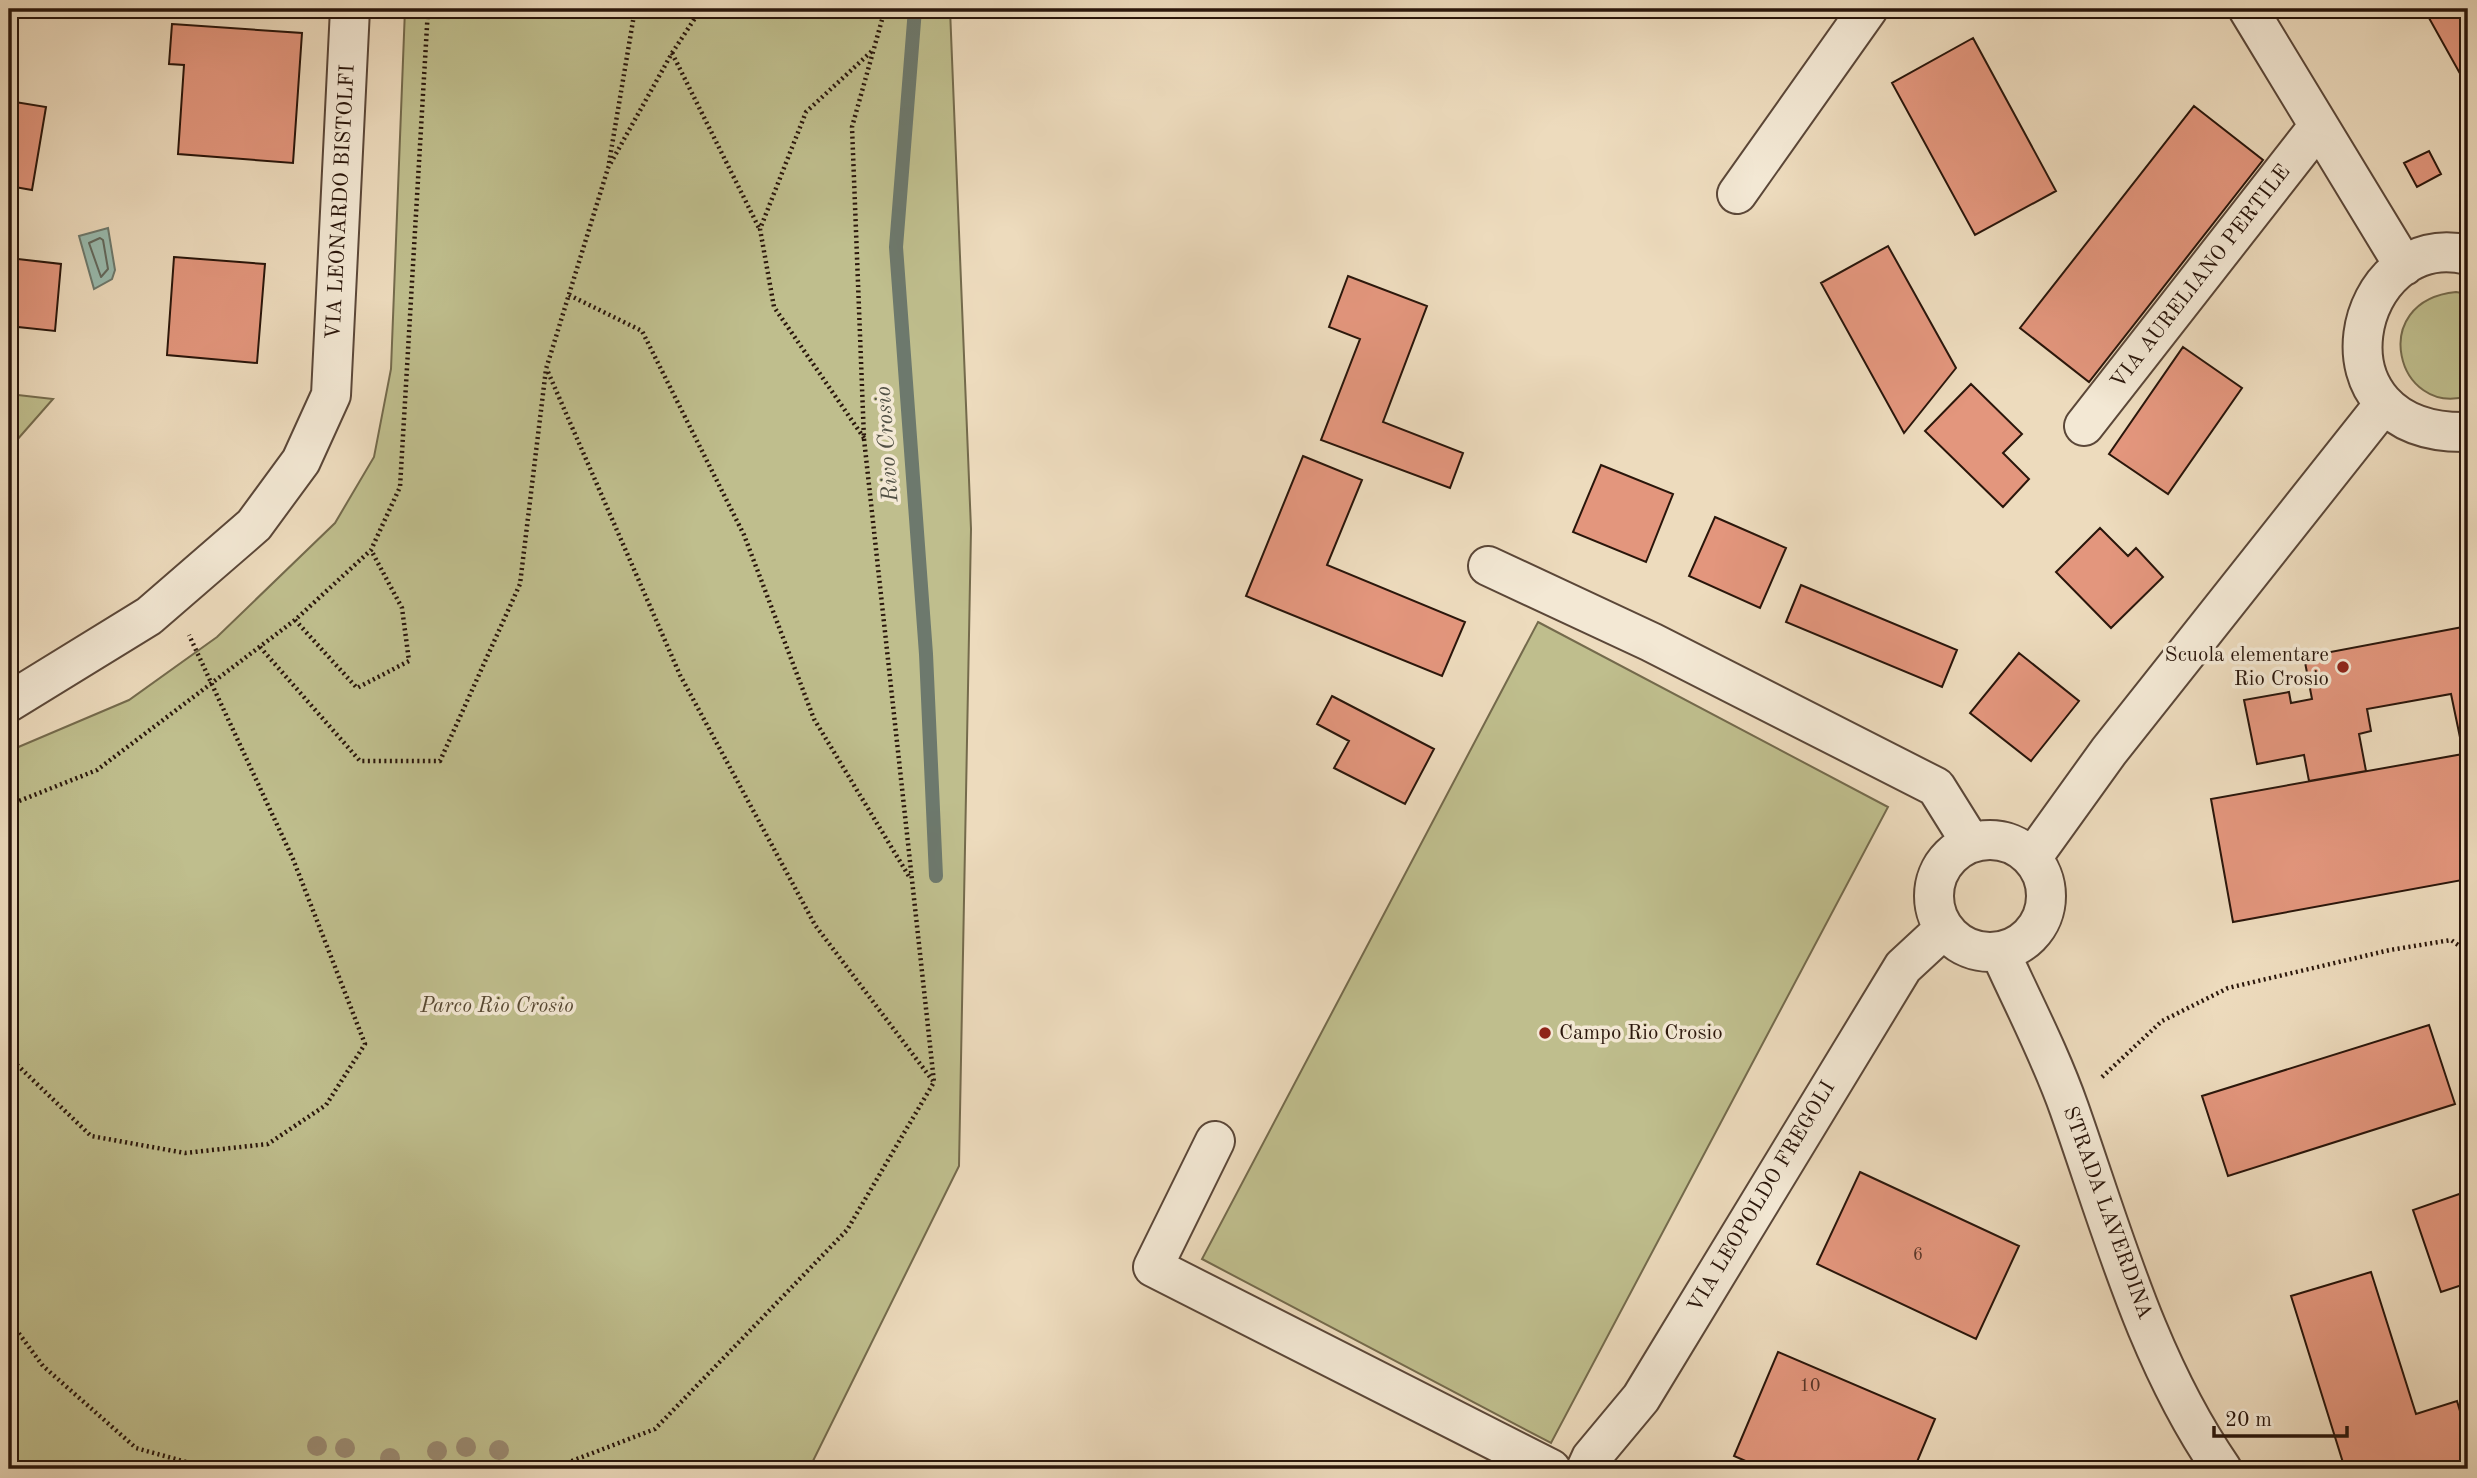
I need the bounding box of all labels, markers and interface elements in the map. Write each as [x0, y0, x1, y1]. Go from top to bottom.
street label: VIA LEONARDO BISTOLFI [323, 64, 359, 340]
street label: VIA AURELIANO PERTILE [2107, 161, 2295, 393]
water label: Rivo Crosio [871, 385, 903, 504]
place label: Scuola elementare Rio Crosio [2165, 645, 2329, 690]
marker: Scuola elementare Rio Crosio [2335, 659, 2351, 675]
park label: Parco Rio Crosio [419, 996, 574, 1017]
place label: Campo Rio Crosio [1559, 1023, 1723, 1044]
marker: Campo Rio Crosio [1537, 1025, 1553, 1041]
street label: VIA LEOPOLDO FREGOLI [1685, 1078, 1839, 1316]
street label: STRADA LAVERDINA [2059, 1104, 2155, 1322]
house number: 6 [1913, 1246, 1923, 1264]
house number: 10 [1800, 1377, 1820, 1395]
scale bar [2214, 1394, 2348, 1438]
text: 20 m [2225, 1410, 2272, 1431]

